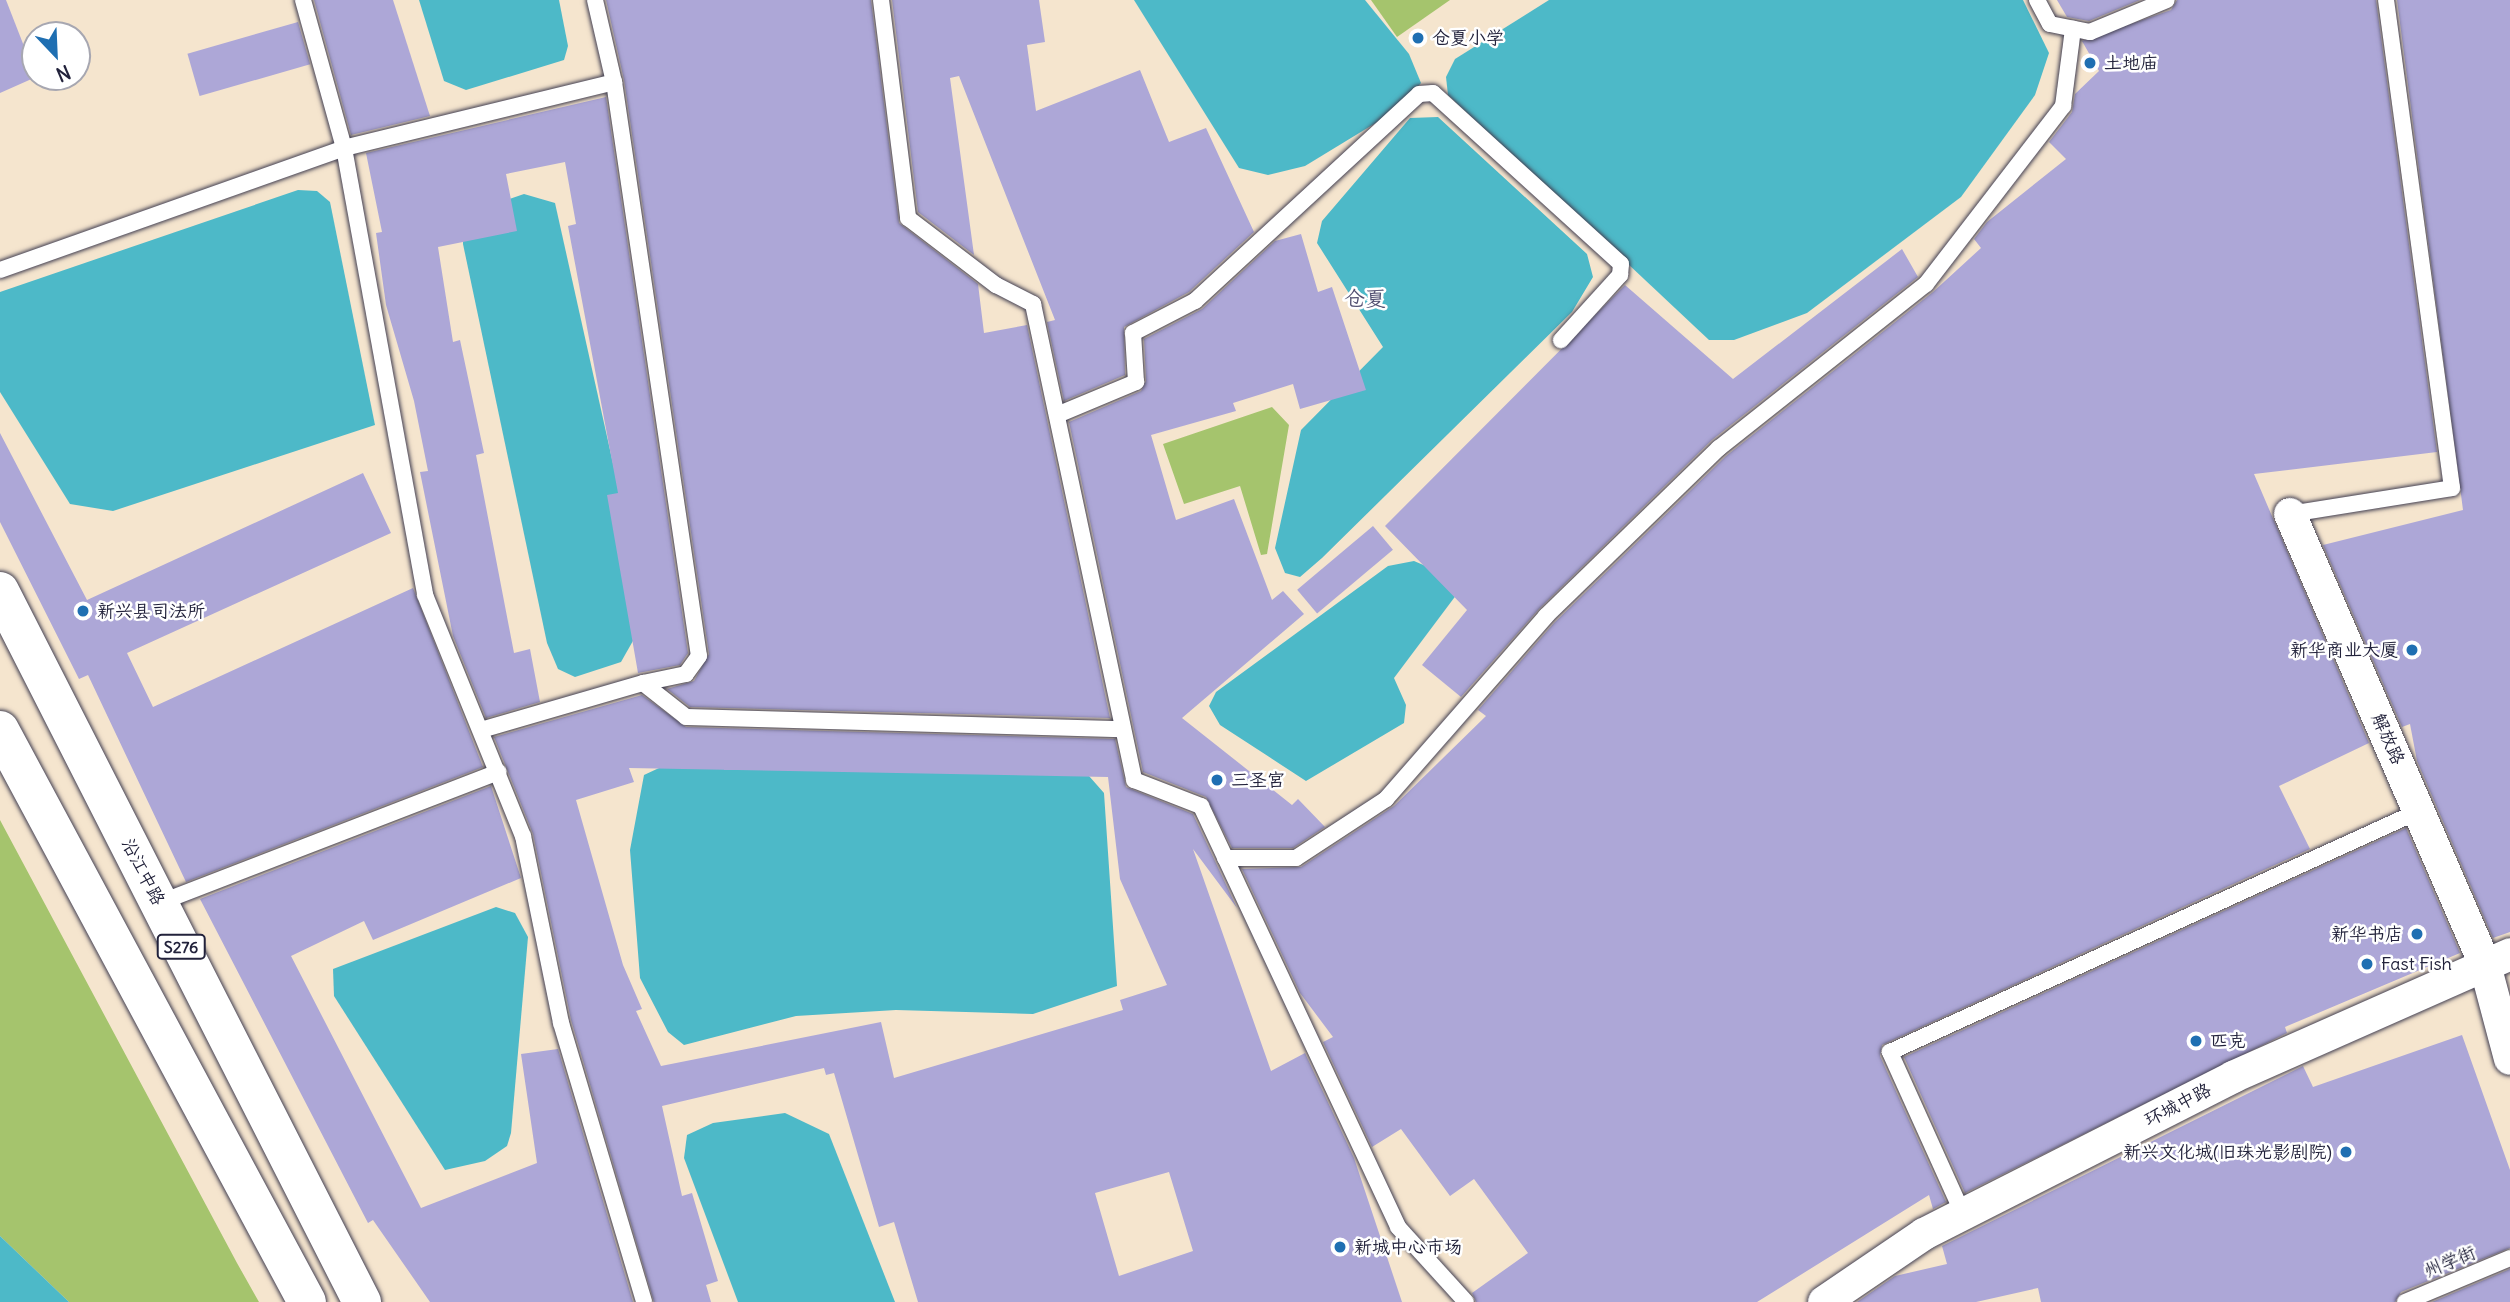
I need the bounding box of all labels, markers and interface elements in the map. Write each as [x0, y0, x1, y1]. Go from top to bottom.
north arrow [21, 21, 91, 91]
place label: 仓夏小学 [1432, 27, 1504, 49]
marker: 仓夏小学 [1410, 30, 1426, 46]
place label: 土地庙 [2104, 52, 2158, 74]
marker: 土地庙 [2082, 55, 2098, 71]
text: N [53, 60, 74, 87]
district label: 仓夏 [1344, 286, 1386, 312]
place label: 新兴县司法所 [97, 600, 205, 622]
marker: 新兴县司法所 [75, 603, 91, 619]
place label: 新华商业大厦 [2290, 639, 2398, 661]
marker: 新华商业大厦 [2404, 642, 2420, 658]
street label: 解放路 [2367, 710, 2409, 768]
place label: 三圣宫 [1231, 769, 1285, 791]
marker: 三圣宫 [1209, 772, 1225, 788]
street label: 沿江中路 [117, 835, 169, 909]
place label: 新华书店 [2331, 923, 2403, 945]
marker: 新华书店 [2409, 926, 2425, 942]
road number: S276 [156, 934, 206, 959]
place label: Fast Fish [2381, 953, 2452, 975]
marker: Fast Fish [2359, 956, 2375, 972]
place label: 匹克 [2210, 1030, 2246, 1052]
marker: 匹克 [2188, 1033, 2204, 1049]
street label: 环城中路 [2141, 1079, 2215, 1131]
place label: 新兴文化城(旧珠光影剧院) [2123, 1141, 2332, 1163]
marker: 新兴文化城(旧珠光影剧院) [2338, 1144, 2354, 1160]
place label: 新城中心市场 [1354, 1236, 1462, 1258]
marker: 新城中心市场 [1332, 1239, 1348, 1255]
street label: 州学街 [2421, 1242, 2479, 1282]

